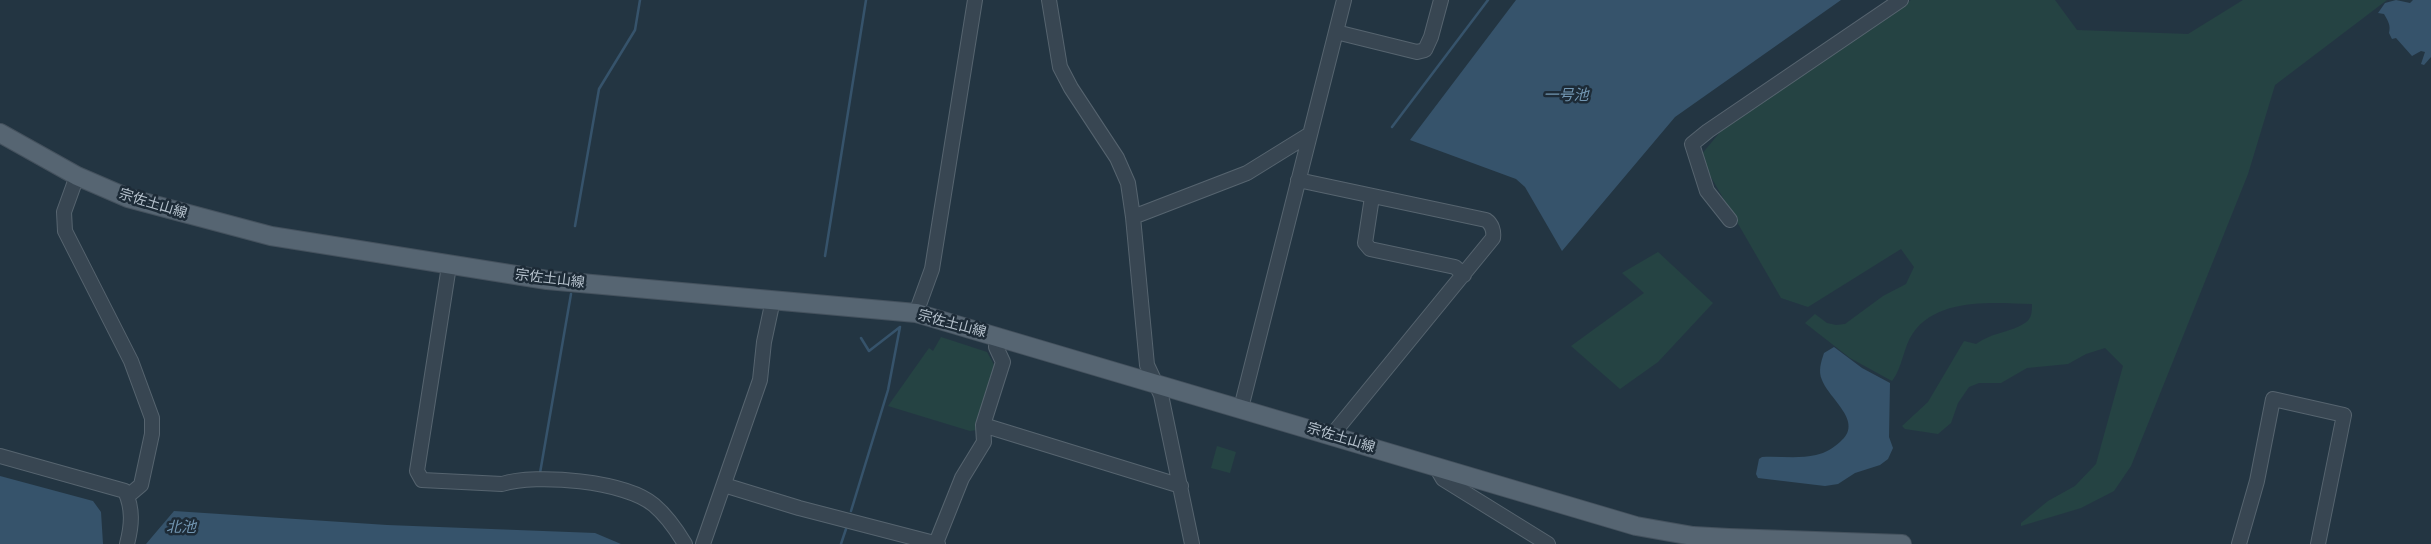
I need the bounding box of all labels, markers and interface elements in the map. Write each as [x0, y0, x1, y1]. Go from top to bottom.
water label: 一号池 [1544, 87, 1588, 105]
street label: 宗佐土山線 [117, 186, 189, 222]
street label: 宗佐土山線 [514, 266, 586, 292]
street label: 宗佐土山線 [916, 307, 988, 341]
street label: 宗佐土山線 [1305, 420, 1377, 456]
water label: 北池 [166, 519, 196, 537]

